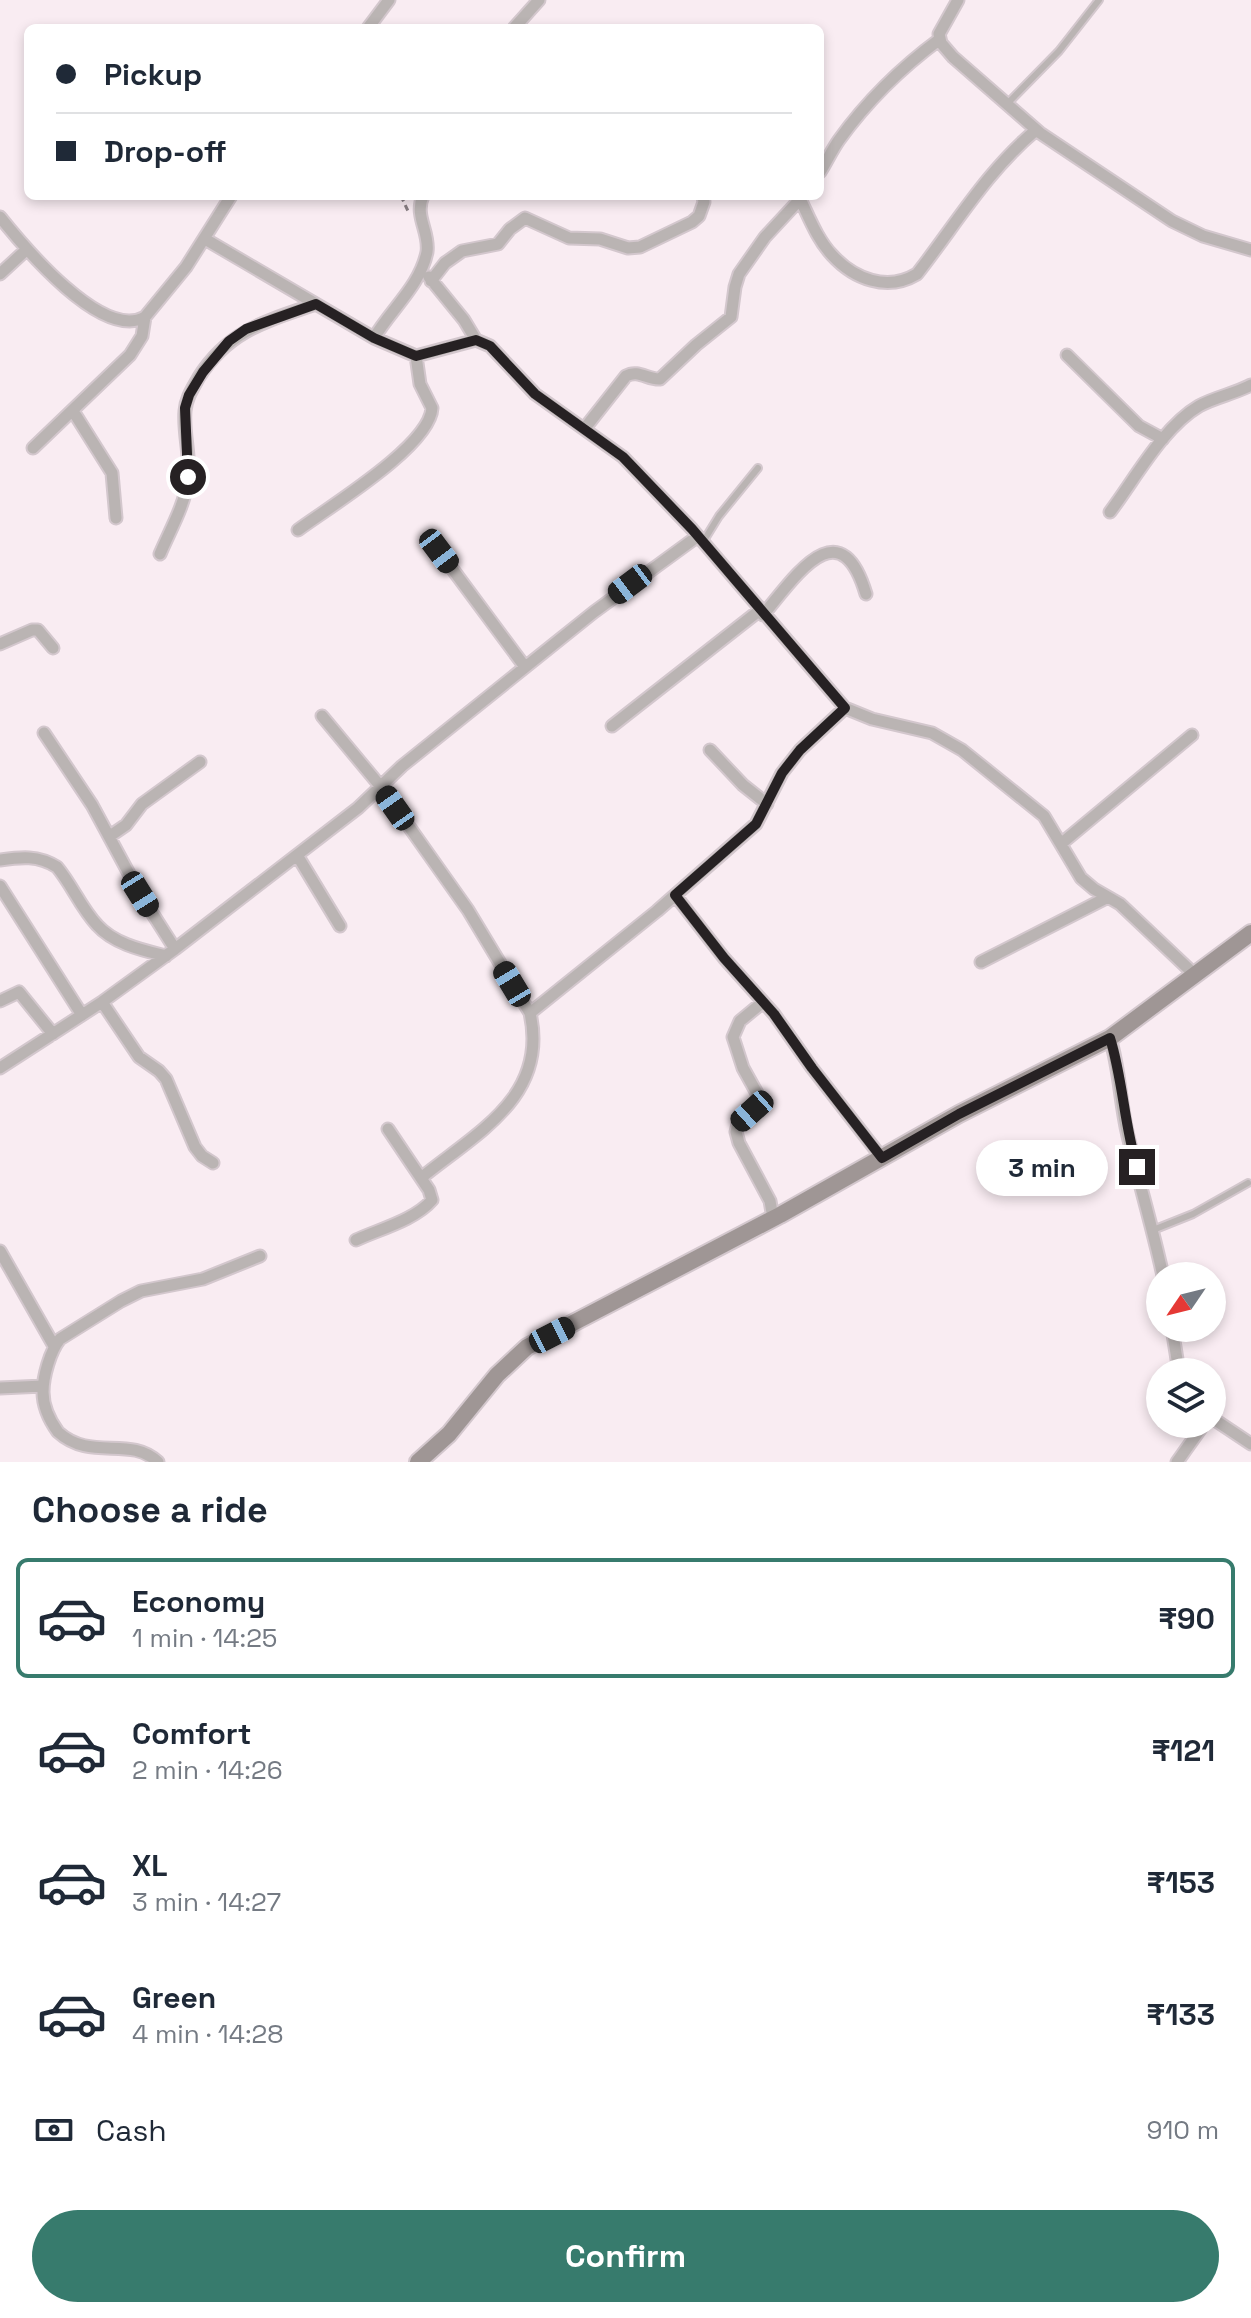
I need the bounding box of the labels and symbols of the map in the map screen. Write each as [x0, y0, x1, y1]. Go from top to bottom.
route start [170, 459, 206, 495]
car [415, 525, 463, 577]
car [604, 560, 656, 608]
car [371, 781, 419, 835]
car [117, 867, 163, 921]
car [489, 957, 535, 1011]
car [726, 1086, 778, 1136]
callout: 3 min [977, 1139, 1109, 1195]
route end [1119, 1149, 1155, 1185]
north arrow [1146, 1262, 1226, 1342]
car [525, 1313, 579, 1357]

